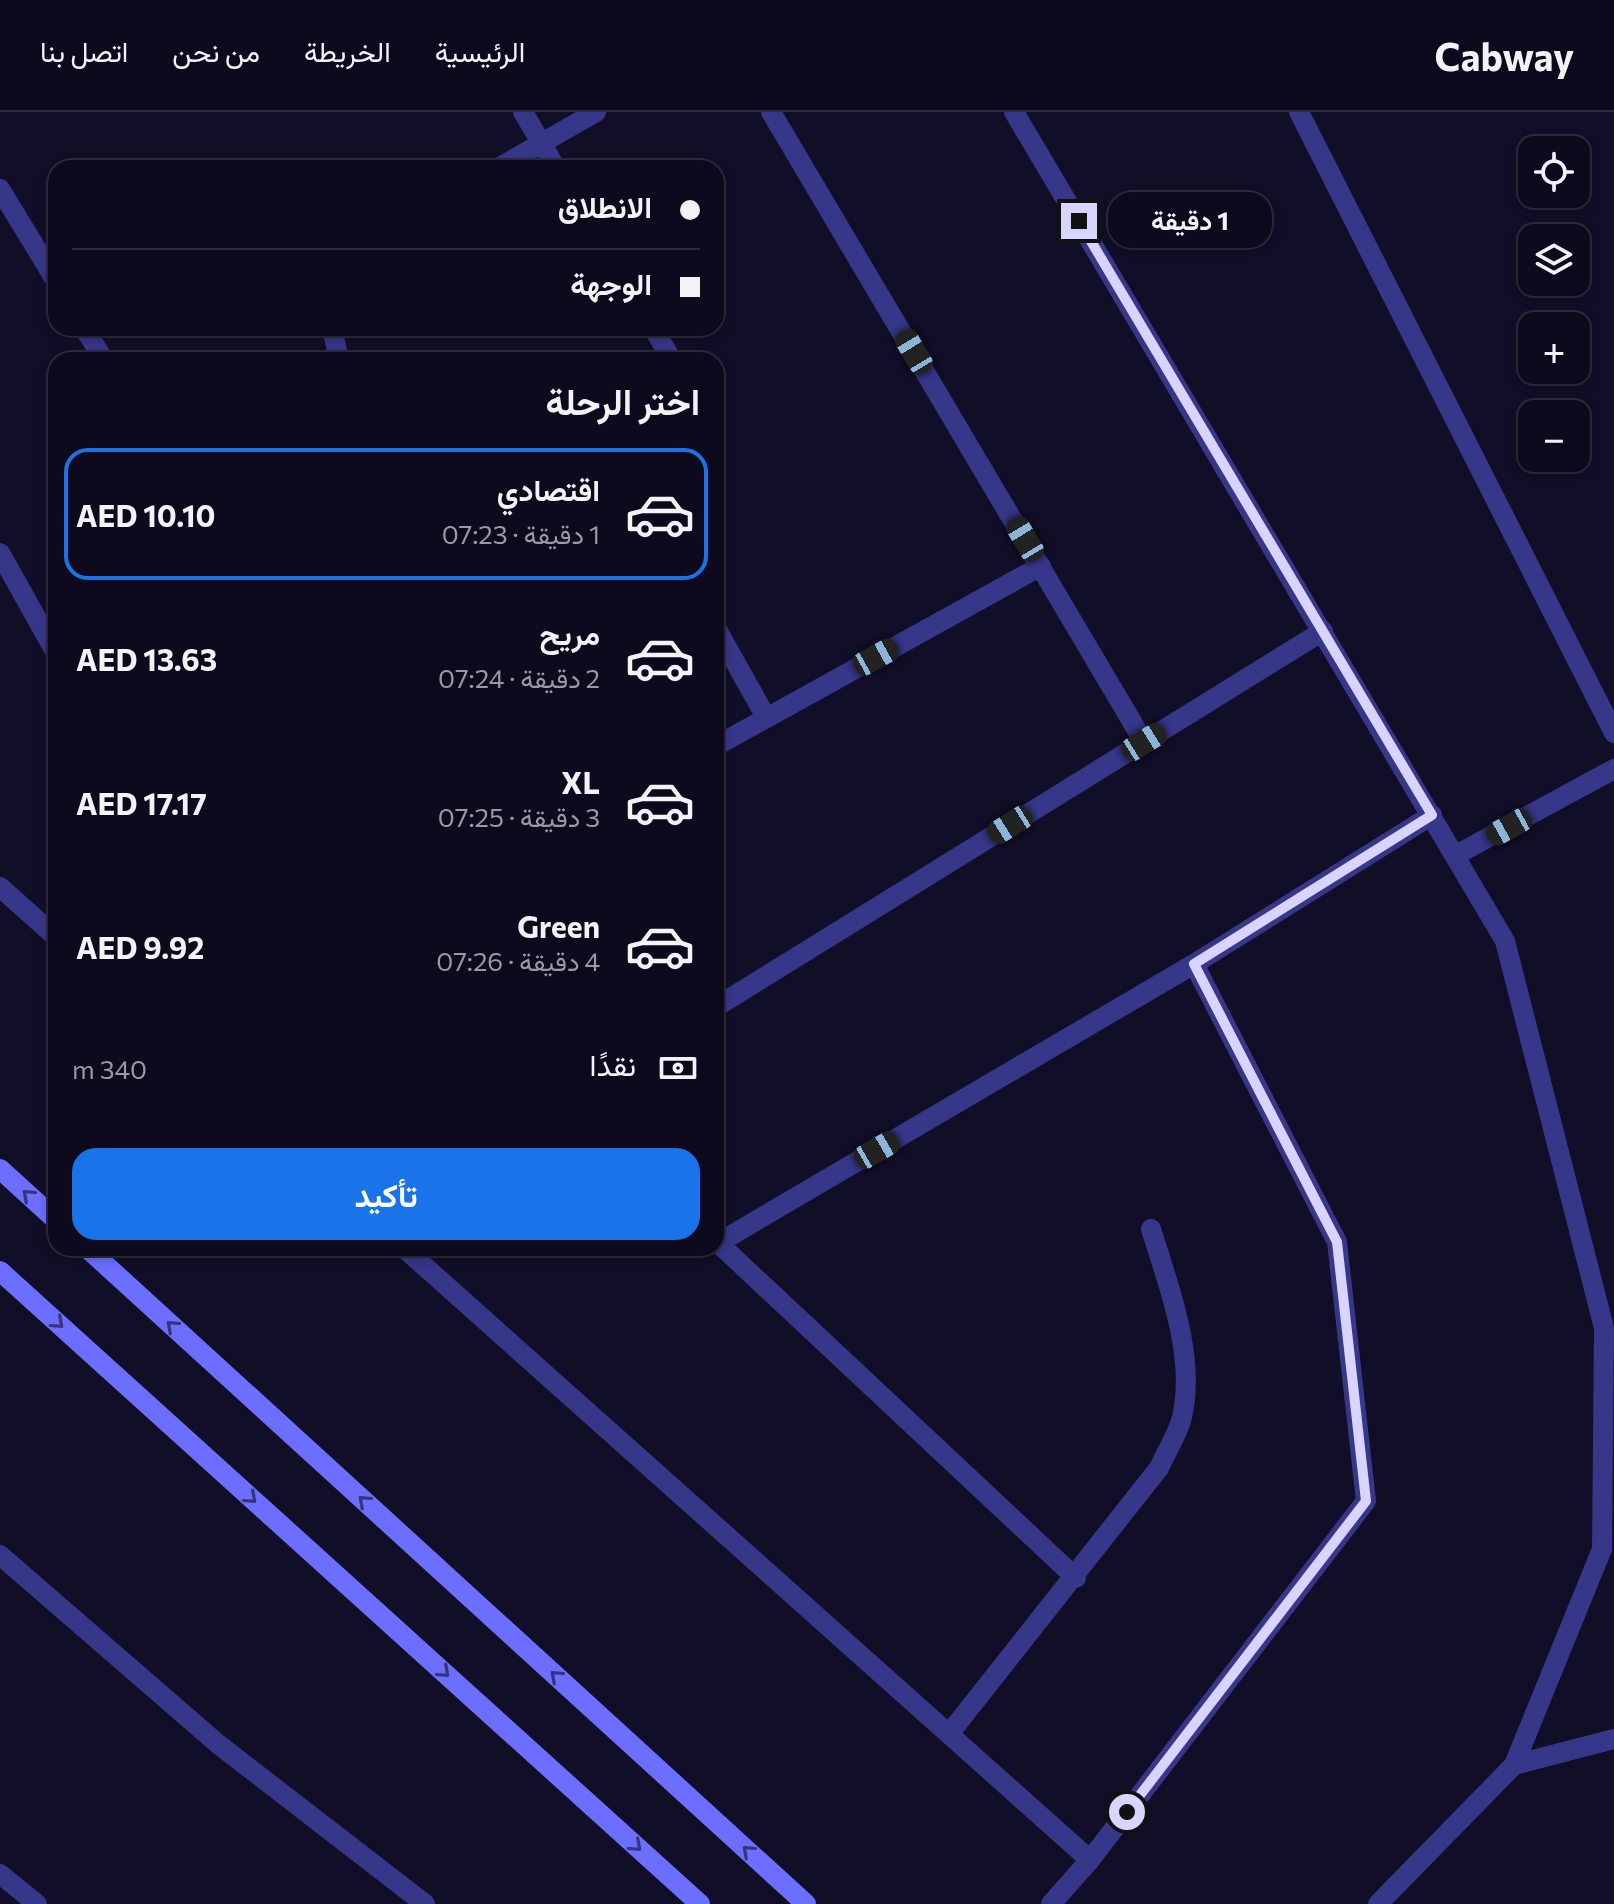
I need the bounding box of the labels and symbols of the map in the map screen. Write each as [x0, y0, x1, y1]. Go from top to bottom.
callout: 1 دقيقة [1107, 193, 1271, 249]
route end [1061, 203, 1097, 239]
car [891, 325, 937, 379]
car [1002, 512, 1048, 566]
car [849, 635, 903, 679]
car [1117, 719, 1171, 765]
car [983, 802, 1037, 848]
car [1482, 805, 1536, 849]
car [850, 1128, 904, 1172]
one-way arrow [23, 1189, 37, 1204]
one-way arrow [48, 1314, 63, 1328]
one-way arrow [167, 1320, 181, 1335]
one-way arrow [241, 1488, 256, 1502]
one-way arrow [359, 1496, 373, 1510]
one-way arrow [434, 1662, 449, 1677]
one-way arrow [551, 1672, 566, 1686]
route start [1109, 1794, 1145, 1830]
one-way arrow [627, 1837, 642, 1851]
one-way arrow [743, 1847, 758, 1861]

